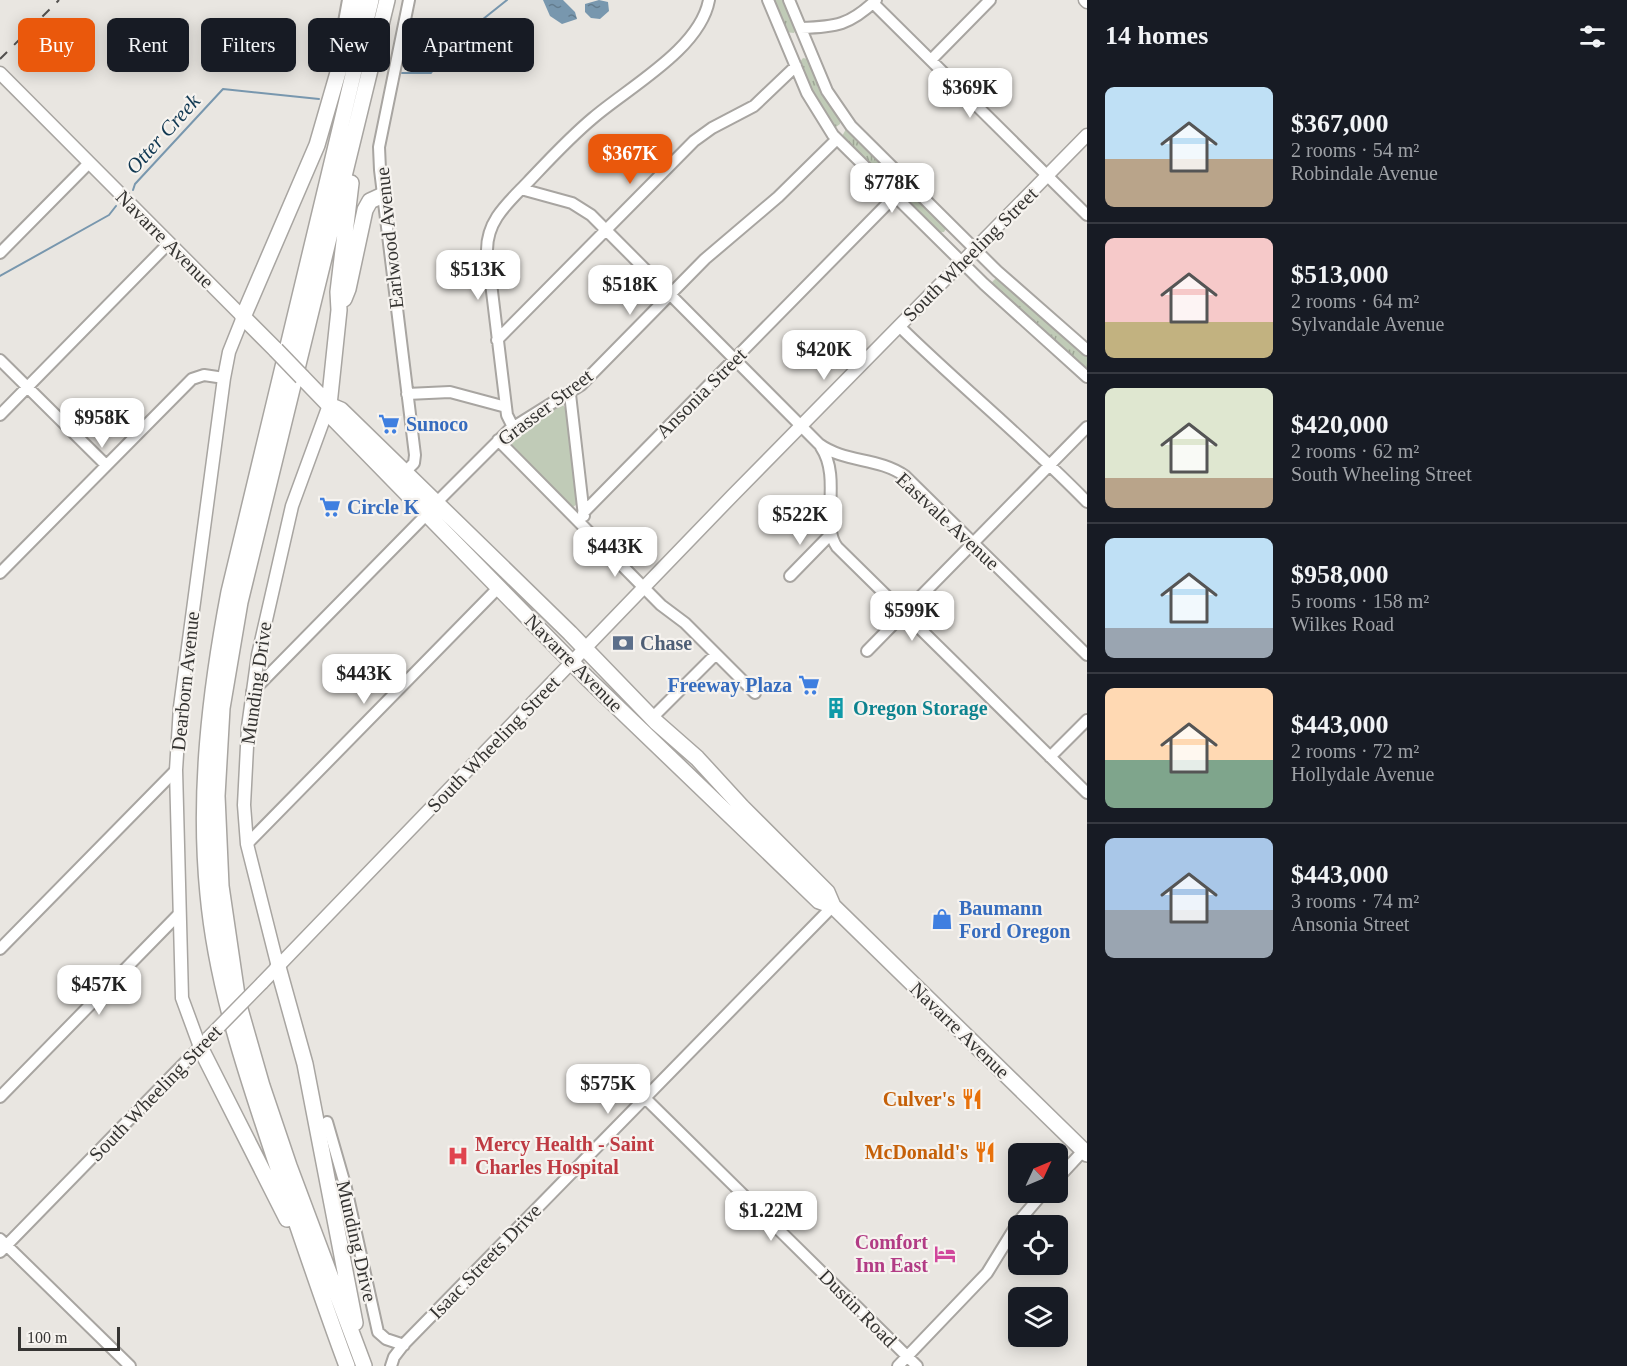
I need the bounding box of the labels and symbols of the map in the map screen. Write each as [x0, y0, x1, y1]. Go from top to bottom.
pin: $369K [928, 68, 1012, 119]
water label: Otter Creek [121, 89, 205, 179]
pin: $367K [588, 134, 672, 185]
pin: $778K [850, 163, 934, 214]
street label: Earlwood Avenue [371, 166, 407, 310]
street label: South Wheeling Street [898, 182, 1043, 326]
street label: Navarre Avenue [112, 186, 218, 292]
pin: $513K [436, 250, 520, 301]
pin: $518K [588, 265, 672, 316]
pin: $420K [782, 330, 866, 381]
street label: Ansonia Street [651, 343, 751, 443]
street label: Grasser Street [493, 364, 597, 450]
pin: $958K [60, 398, 144, 449]
supermarket icon: Sunoco [377, 412, 401, 436]
place label: Sunoco [406, 413, 468, 435]
street label: Eastvale Avenue [892, 468, 1004, 574]
supermarket icon: Circle K [318, 495, 342, 519]
pin: $522K [758, 495, 842, 546]
place label: Circle K [347, 496, 420, 518]
pin: $443K [573, 527, 657, 578]
pin: $599K [870, 591, 954, 642]
street label: Dearborn Avenue [167, 610, 203, 752]
street label: Navarre Avenue [521, 610, 627, 716]
street label: Munding Drive [236, 620, 277, 746]
bank icon: Chase [611, 631, 635, 655]
place label: Chase [640, 632, 692, 654]
pin: $443K [322, 654, 406, 705]
street label: South Wheeling Street [422, 671, 565, 817]
supermarket icon: Freeway Plaza [797, 673, 821, 697]
place label: Freeway Plaza [667, 674, 792, 697]
building icon: Oregon Storage [824, 696, 848, 720]
place label: Oregon Storage [853, 697, 988, 720]
place label: Baumann Ford Oregon [959, 897, 1070, 943]
shop icon: Baumann Ford Oregon [930, 907, 954, 931]
pin: $457K [57, 965, 141, 1016]
street label: Navarre Avenue [906, 977, 1014, 1083]
street label: South Wheeling Street [84, 1020, 227, 1166]
pin: $575K [566, 1064, 650, 1115]
restaurant icon: Culver's [960, 1087, 984, 1111]
place label: Culver's [883, 1088, 955, 1110]
place label: Mercy Health - Saint Charles Hospital [475, 1133, 654, 1179]
restaurant icon: McDonald's [973, 1140, 997, 1164]
place label: McDonald's [865, 1141, 968, 1163]
north arrow [1008, 1143, 1068, 1203]
hospital icon: Mercy Health - Saint Charles Hospital [446, 1144, 470, 1168]
street label: Munding Drive [331, 1178, 382, 1304]
pin: $1.22M [722, 1191, 820, 1242]
street label: Isaac Streets Drive [425, 1199, 545, 1323]
place label: Comfort Inn East [855, 1231, 928, 1276]
hotel icon: Comfort Inn East [933, 1242, 957, 1266]
street label: Dustin Road [815, 1265, 901, 1351]
scale bar [18, 1324, 120, 1352]

